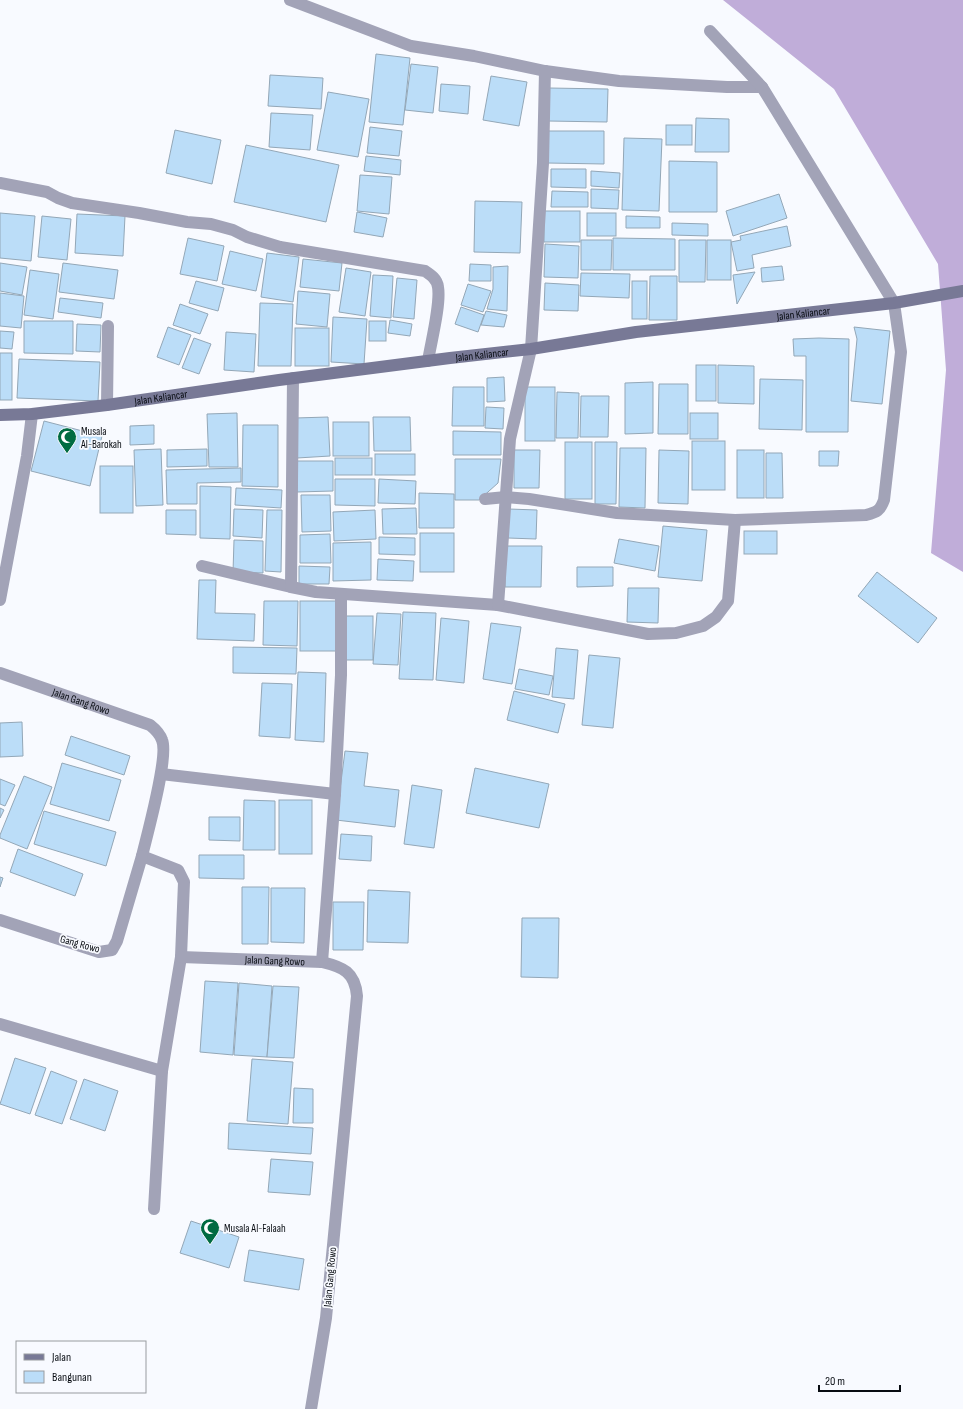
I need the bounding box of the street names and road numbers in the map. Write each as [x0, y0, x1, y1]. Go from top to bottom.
street label: Jalan Kaliancar [775, 304, 831, 323]
street label: Jalan Kaliancar [454, 345, 509, 364]
street label: Jalan Kaliancar [133, 387, 188, 408]
street label: Jalan Gang Rowo [50, 685, 112, 717]
street label: Gang Rowo [59, 932, 102, 956]
street label: Jalan Gang Rowo [244, 953, 306, 968]
street label: Jalan Gang Rowo [321, 1246, 339, 1308]

